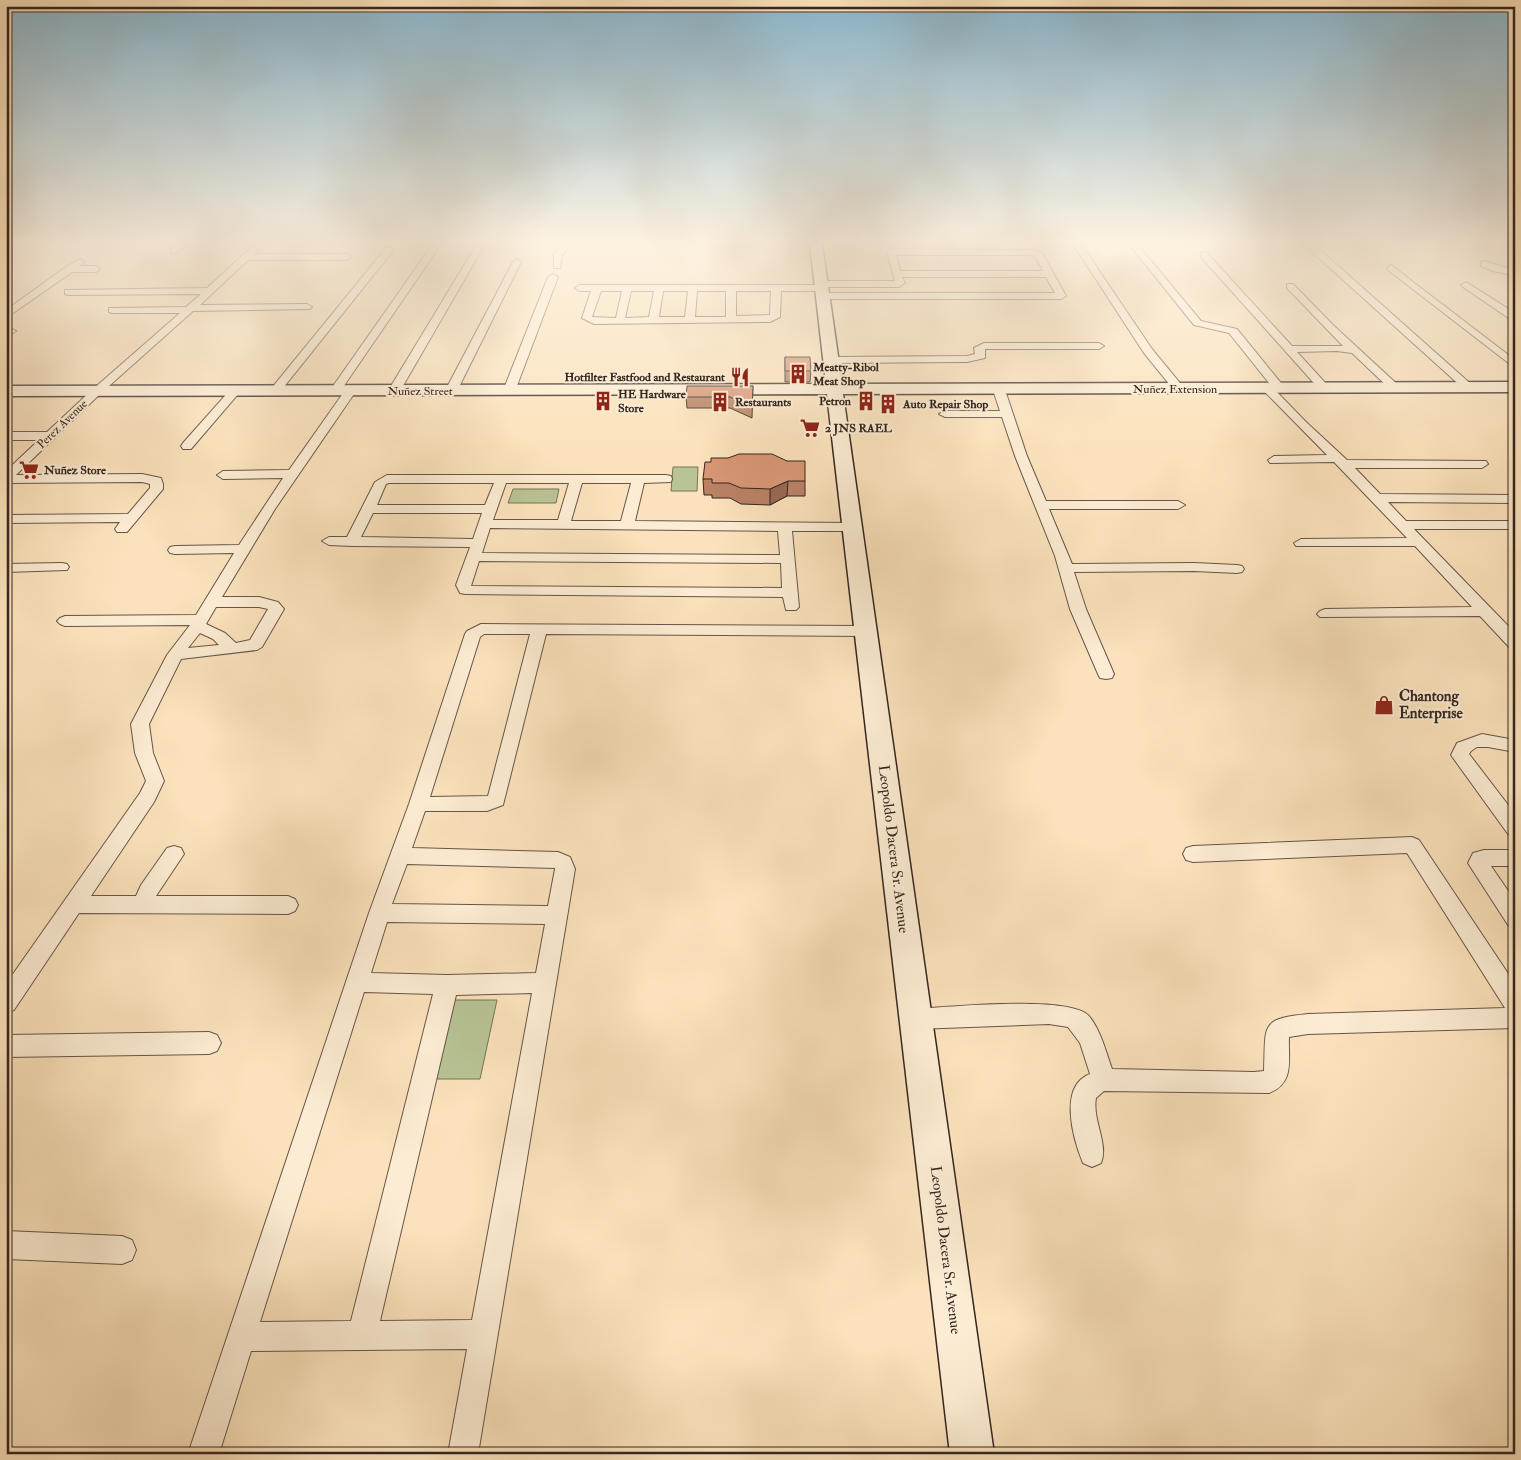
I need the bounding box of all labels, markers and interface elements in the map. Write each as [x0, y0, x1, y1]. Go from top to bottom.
place label: Meatty-Ribol Meat Shop [812, 360, 880, 389]
building icon: Meatty-Ribol Meat Shop [787, 363, 809, 385]
restaurant icon: Hotfilter Fastfood and Restaurant [729, 366, 751, 388]
place label: Hotfilter Fastfood and Restaurant [565, 370, 725, 385]
street label: Nuñez Extension [1133, 382, 1217, 397]
street label: Nuñez Street [387, 384, 453, 399]
place label: HE Hardware Store [618, 387, 687, 416]
building icon: HE Hardware Store [592, 390, 614, 412]
building icon: Petron [855, 390, 877, 412]
building icon: Restaurants [709, 391, 731, 413]
building icon: Auto Repair Shop [877, 393, 899, 415]
place label: Petron [819, 394, 852, 409]
place label: Restaurants [735, 395, 791, 410]
street label: Perez Avenue [34, 397, 91, 452]
place label: Auto Repair Shop [902, 397, 988, 412]
supermarket icon: 2 JNS RAEL [799, 417, 821, 439]
place label: 2 JNS RAEL [825, 421, 892, 436]
supermarket icon: Nuñez Store [18, 459, 40, 481]
place label: Nuñez Store [43, 463, 107, 478]
place label: Chantong Enterprise [1399, 687, 1463, 724]
shop icon: Chantong Enterprise [1373, 694, 1395, 716]
street label: Leopoldo Dacera Sr. Avenue [873, 764, 913, 934]
street label: Leopoldo Dacera Sr. Avenue [925, 1165, 965, 1335]

